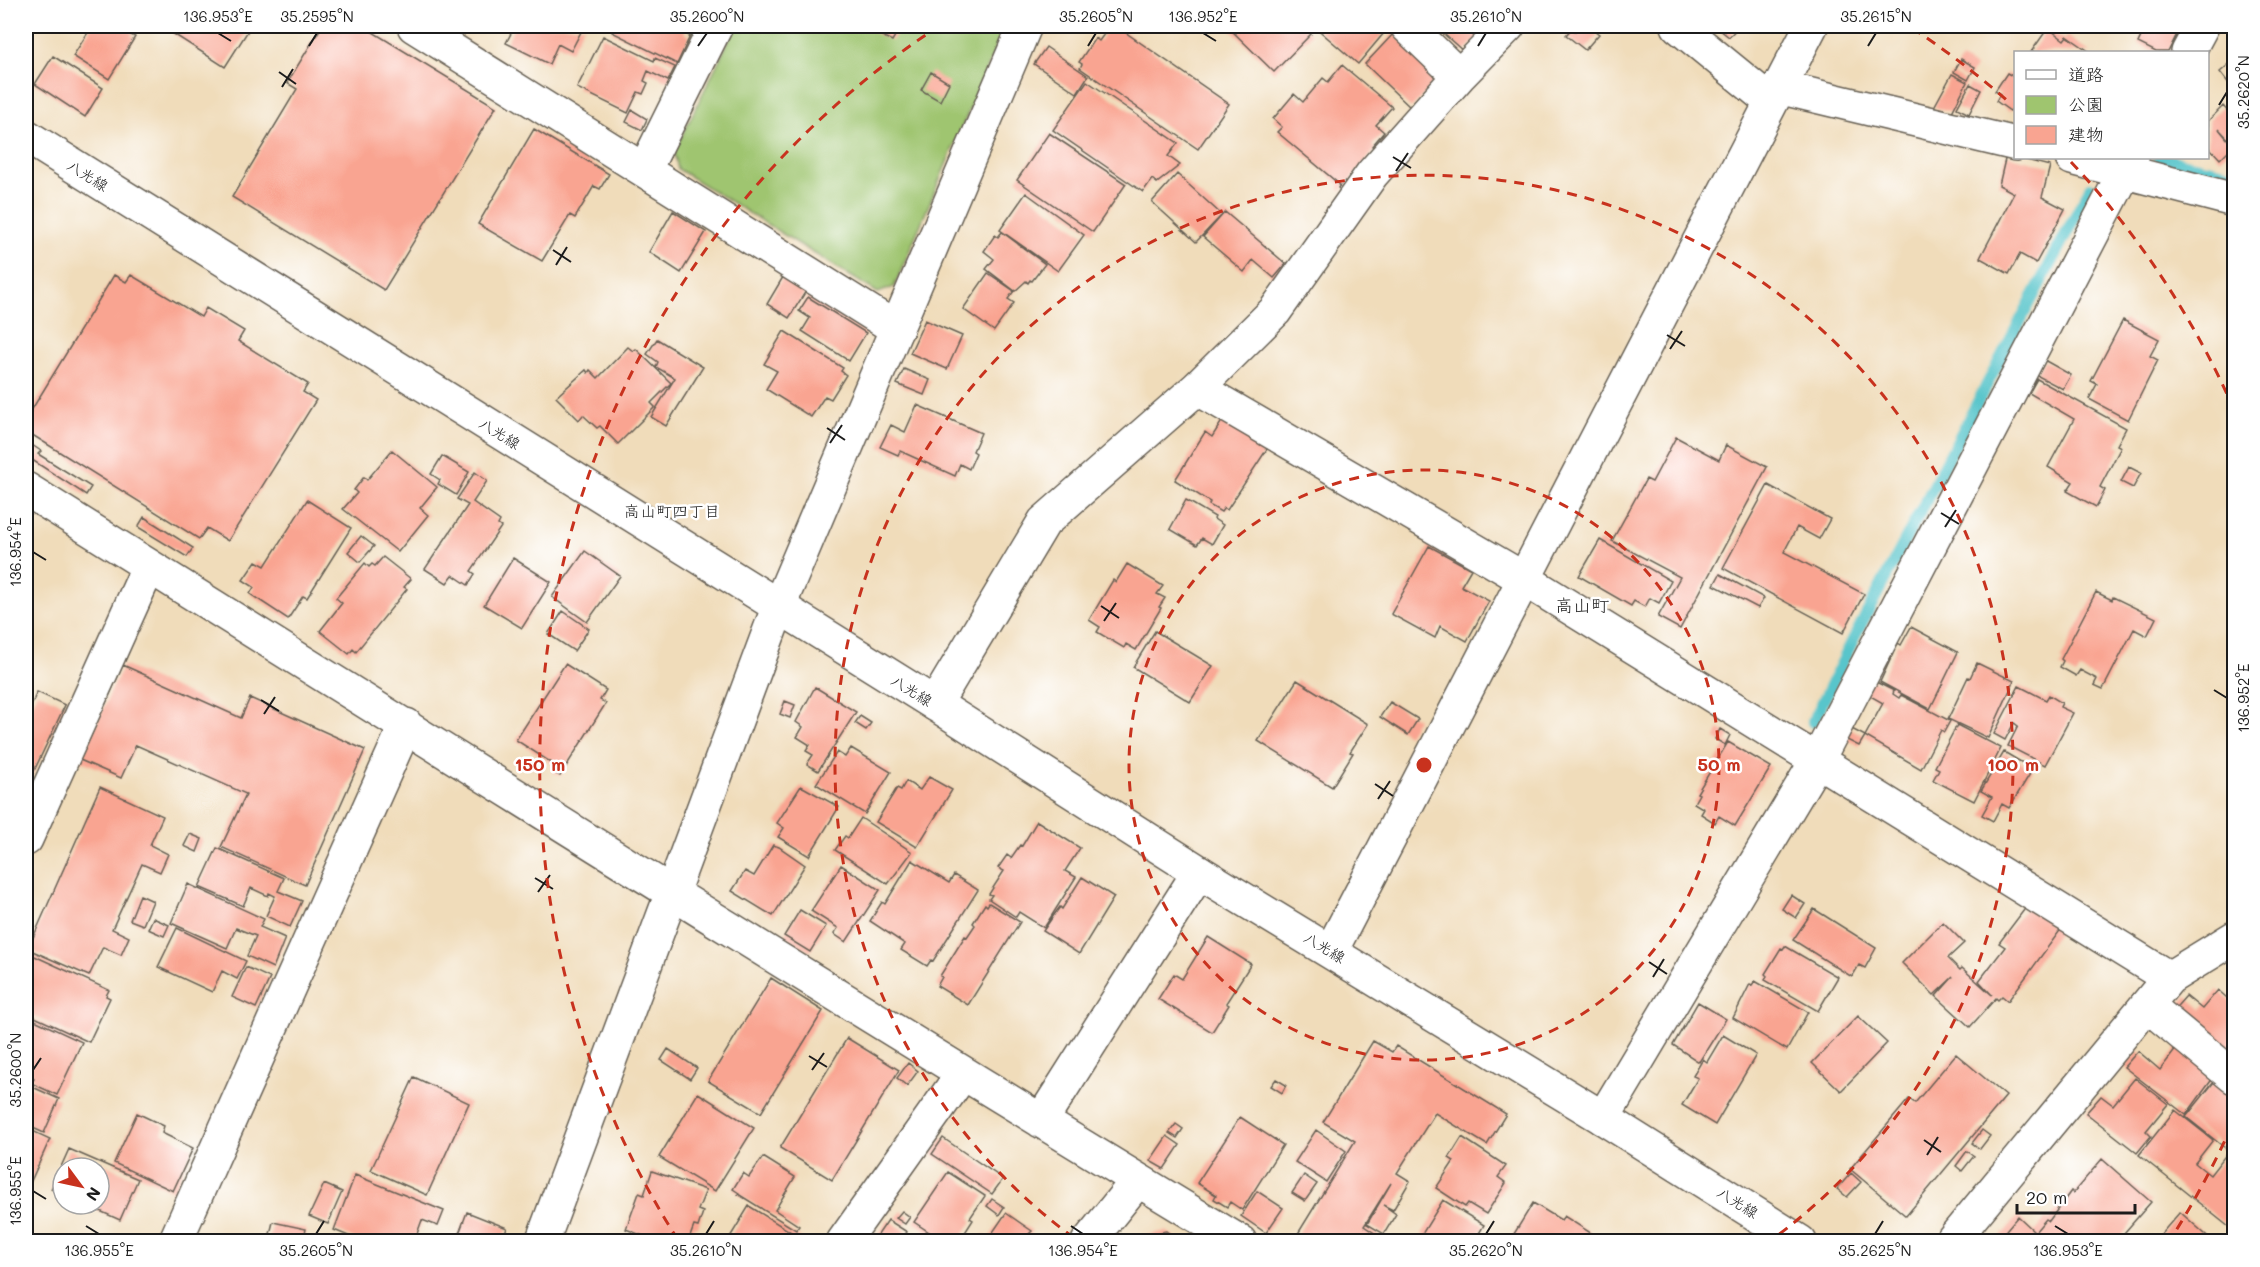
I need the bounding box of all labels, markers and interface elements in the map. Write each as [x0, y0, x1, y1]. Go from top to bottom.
text: 136.953°E [183, 6, 253, 26]
text: 35.2595°N [280, 6, 354, 26]
text: 35.2600°N [670, 6, 744, 26]
text: 35.2605°N [1059, 6, 1133, 26]
text: 136.952°E [1168, 6, 1238, 26]
text: 35.2610°N [1450, 6, 1522, 26]
text: 35.2615°N [1840, 6, 1912, 26]
legend [2014, 51, 2209, 159]
text: 35.2620°N [2233, 55, 2253, 129]
text: 道路 [2068, 62, 2104, 86]
text: 公園 [2068, 92, 2104, 116]
text: 建物 [2068, 122, 2104, 146]
street label: 八光線 [64, 155, 112, 195]
street label: 八光線 [476, 413, 524, 453]
district label: 高山町四丁目 [624, 500, 720, 521]
text: 136.954°E [5, 517, 25, 587]
district label: 高山町 [1555, 593, 1609, 617]
text: 136.952°E [2233, 663, 2253, 733]
street label: 八光線 [888, 670, 936, 710]
text: 150 m [515, 752, 565, 776]
text: 50 m [1698, 752, 1740, 776]
text: 100 m [1987, 752, 2039, 776]
centre of rings [1414, 755, 1434, 775]
street label: 八光線 [1301, 927, 1349, 967]
text: 35.2600°N [5, 1033, 25, 1107]
text: 136.955°E [5, 1156, 25, 1226]
north arrow [51, 1156, 111, 1216]
scale bar [2017, 1177, 2136, 1215]
street label: 八光線 [1714, 1182, 1762, 1222]
text: N [82, 1184, 106, 1205]
text: 20 m [2026, 1185, 2067, 1209]
text: 136.955°E [64, 1240, 134, 1260]
text: 35.2605°N [279, 1240, 353, 1260]
text: 35.2610°N [670, 1240, 742, 1260]
text: 136.954°E [1048, 1240, 1118, 1260]
text: 35.2620°N [1449, 1240, 1523, 1260]
text: 35.2625°N [1838, 1240, 1912, 1260]
text: 136.953°E [2033, 1240, 2103, 1260]

